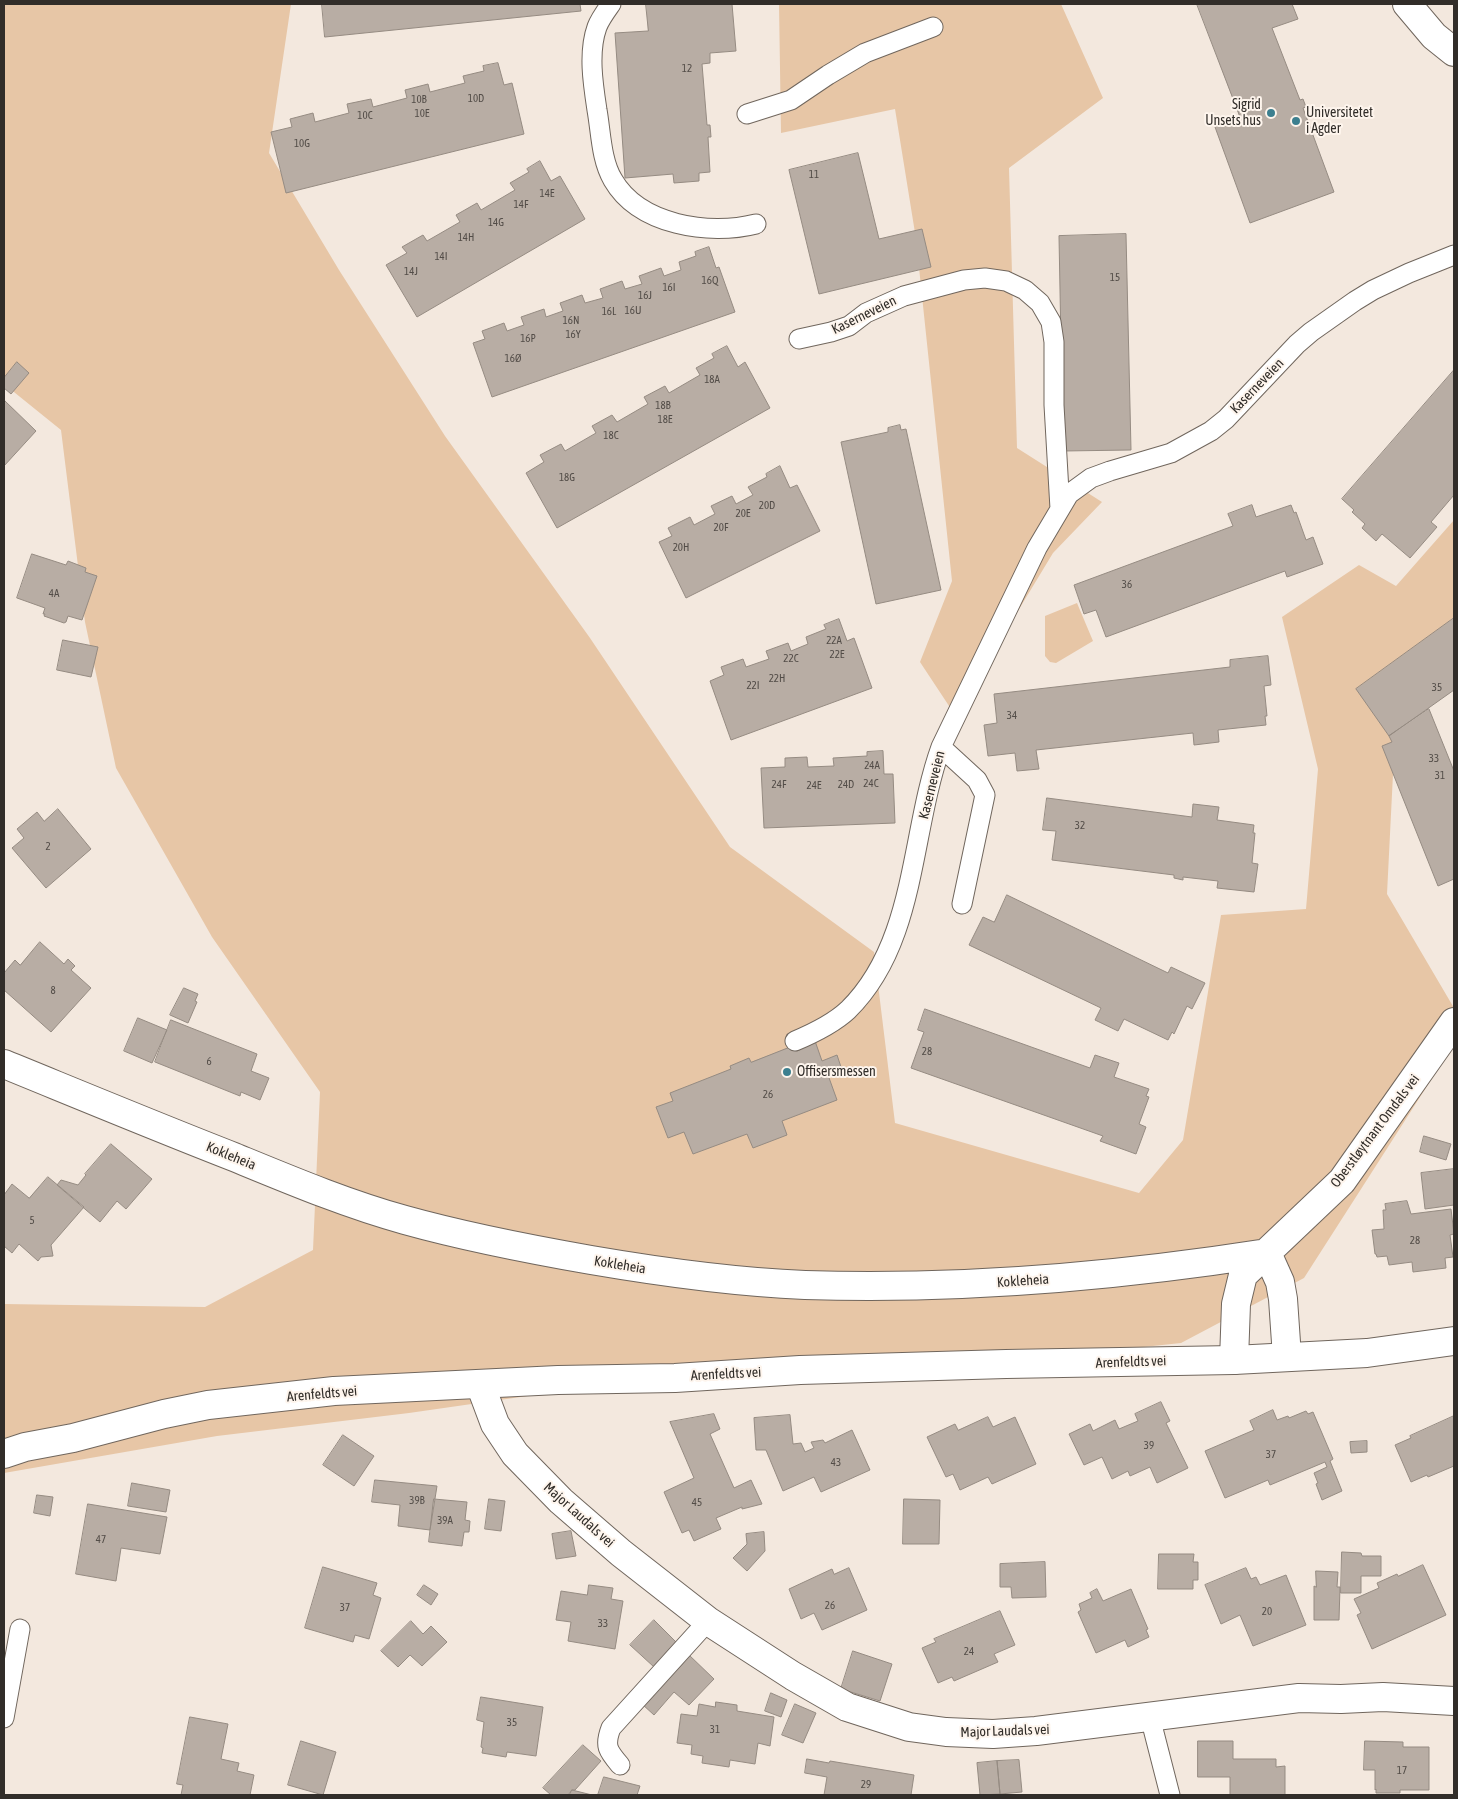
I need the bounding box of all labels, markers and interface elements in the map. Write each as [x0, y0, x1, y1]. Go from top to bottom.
house number: 12 [682, 62, 692, 76]
house number: 10D [468, 92, 484, 106]
house number: 10B [411, 93, 427, 107]
place label: Sigrid Unsets hus [1205, 97, 1261, 130]
place label: Universitetet i Agder [1306, 105, 1373, 138]
house number: 10E [414, 107, 430, 121]
marker: Sigrid Unsets hus [1265, 107, 1277, 119]
house number: 10C [357, 109, 373, 123]
marker: Universitetet i Agder [1290, 115, 1302, 127]
house number: 10G [294, 137, 310, 151]
house number: 11 [809, 168, 819, 182]
house number: 14E [539, 187, 555, 201]
house number: 14F [514, 198, 528, 212]
house number: 14G [488, 216, 504, 230]
house number: 14H [458, 231, 474, 245]
house number: 14I [434, 250, 448, 264]
house number: 14J [404, 265, 418, 279]
house number: 15 [1110, 271, 1120, 285]
house number: 16Q [702, 274, 718, 288]
house number: 16I [662, 281, 676, 295]
house number: 16J [638, 289, 652, 303]
street label: Kaserneveien [829, 292, 899, 338]
house number: 16U [625, 304, 641, 318]
house number: 16L [602, 305, 616, 319]
house number: 16N [563, 314, 579, 328]
house number: 16Y [565, 328, 581, 342]
house number: 16P [520, 332, 536, 346]
house number: 16Ø [505, 352, 521, 366]
street label: Kaserneveien [1227, 355, 1287, 417]
house number: 18A [704, 373, 720, 387]
house number: 18B [655, 399, 671, 413]
house number: 18E [657, 413, 673, 427]
house number: 18C [603, 429, 619, 443]
house number: 18G [559, 471, 575, 485]
house number: 20D [759, 499, 775, 513]
house number: 20E [735, 507, 751, 521]
house number: 20F [714, 521, 728, 535]
house number: 20H [673, 541, 689, 555]
house number: 36 [1122, 578, 1132, 592]
house number: 4A [49, 587, 59, 601]
house number: 22A [826, 634, 842, 648]
house number: 22E [829, 648, 845, 662]
house number: 22C [783, 652, 799, 666]
house number: 22H [769, 672, 785, 686]
house number: 22I [746, 679, 760, 693]
house number: 35 [1432, 681, 1442, 695]
house number: 34 [1007, 709, 1017, 723]
street label: Kaserneveien [915, 749, 949, 821]
house number: 33 [1429, 752, 1439, 766]
house number: 24A [864, 759, 880, 773]
house number: 31 [1435, 769, 1445, 783]
house number: 24C [863, 777, 879, 791]
house number: 24F [772, 778, 786, 792]
house number: 24D [838, 778, 854, 792]
house number: 24E [806, 779, 822, 793]
house number: 32 [1075, 819, 1085, 833]
house number: 2 [45, 840, 51, 854]
house number: 8 [50, 984, 56, 998]
house number: 28 [922, 1045, 932, 1059]
house number: 6 [206, 1055, 212, 1069]
place label: Offisersmessen [797, 1064, 876, 1080]
marker: Offisersmessen [781, 1066, 793, 1078]
street label: Oberstløytnant Omdals vei [1327, 1071, 1423, 1191]
house number: 26 [763, 1088, 773, 1102]
street label: Kokleheia [204, 1138, 258, 1174]
house number: 5 [29, 1214, 35, 1228]
house number: 28 [1410, 1234, 1420, 1248]
street label: Kokleheia [593, 1253, 647, 1277]
street label: Kokleheia [996, 1271, 1050, 1291]
street label: Arenfeldts vei [1095, 1352, 1167, 1372]
street label: Arenfeldts vei [690, 1364, 762, 1384]
street label: Arenfeldts vei [286, 1383, 358, 1405]
house number: 39 [1144, 1439, 1154, 1453]
house number: 37 [1266, 1448, 1276, 1462]
house number: 43 [831, 1456, 841, 1470]
street label: Major Laudals vei [540, 1479, 618, 1551]
house number: 39B [409, 1494, 425, 1508]
house number: 45 [692, 1496, 702, 1510]
house number: 39A [437, 1514, 453, 1528]
house number: 47 [96, 1533, 106, 1547]
house number: 26 [825, 1599, 835, 1613]
house number: 37 [340, 1601, 350, 1615]
house number: 20 [1262, 1605, 1272, 1619]
house number: 33 [598, 1617, 608, 1631]
house number: 24 [964, 1645, 974, 1659]
house number: 35 [507, 1716, 517, 1730]
street label: Major Laudals vei [960, 1721, 1050, 1741]
house number: 31 [710, 1723, 720, 1737]
house number: 17 [1397, 1764, 1407, 1778]
house number: 29 [861, 1778, 871, 1792]

